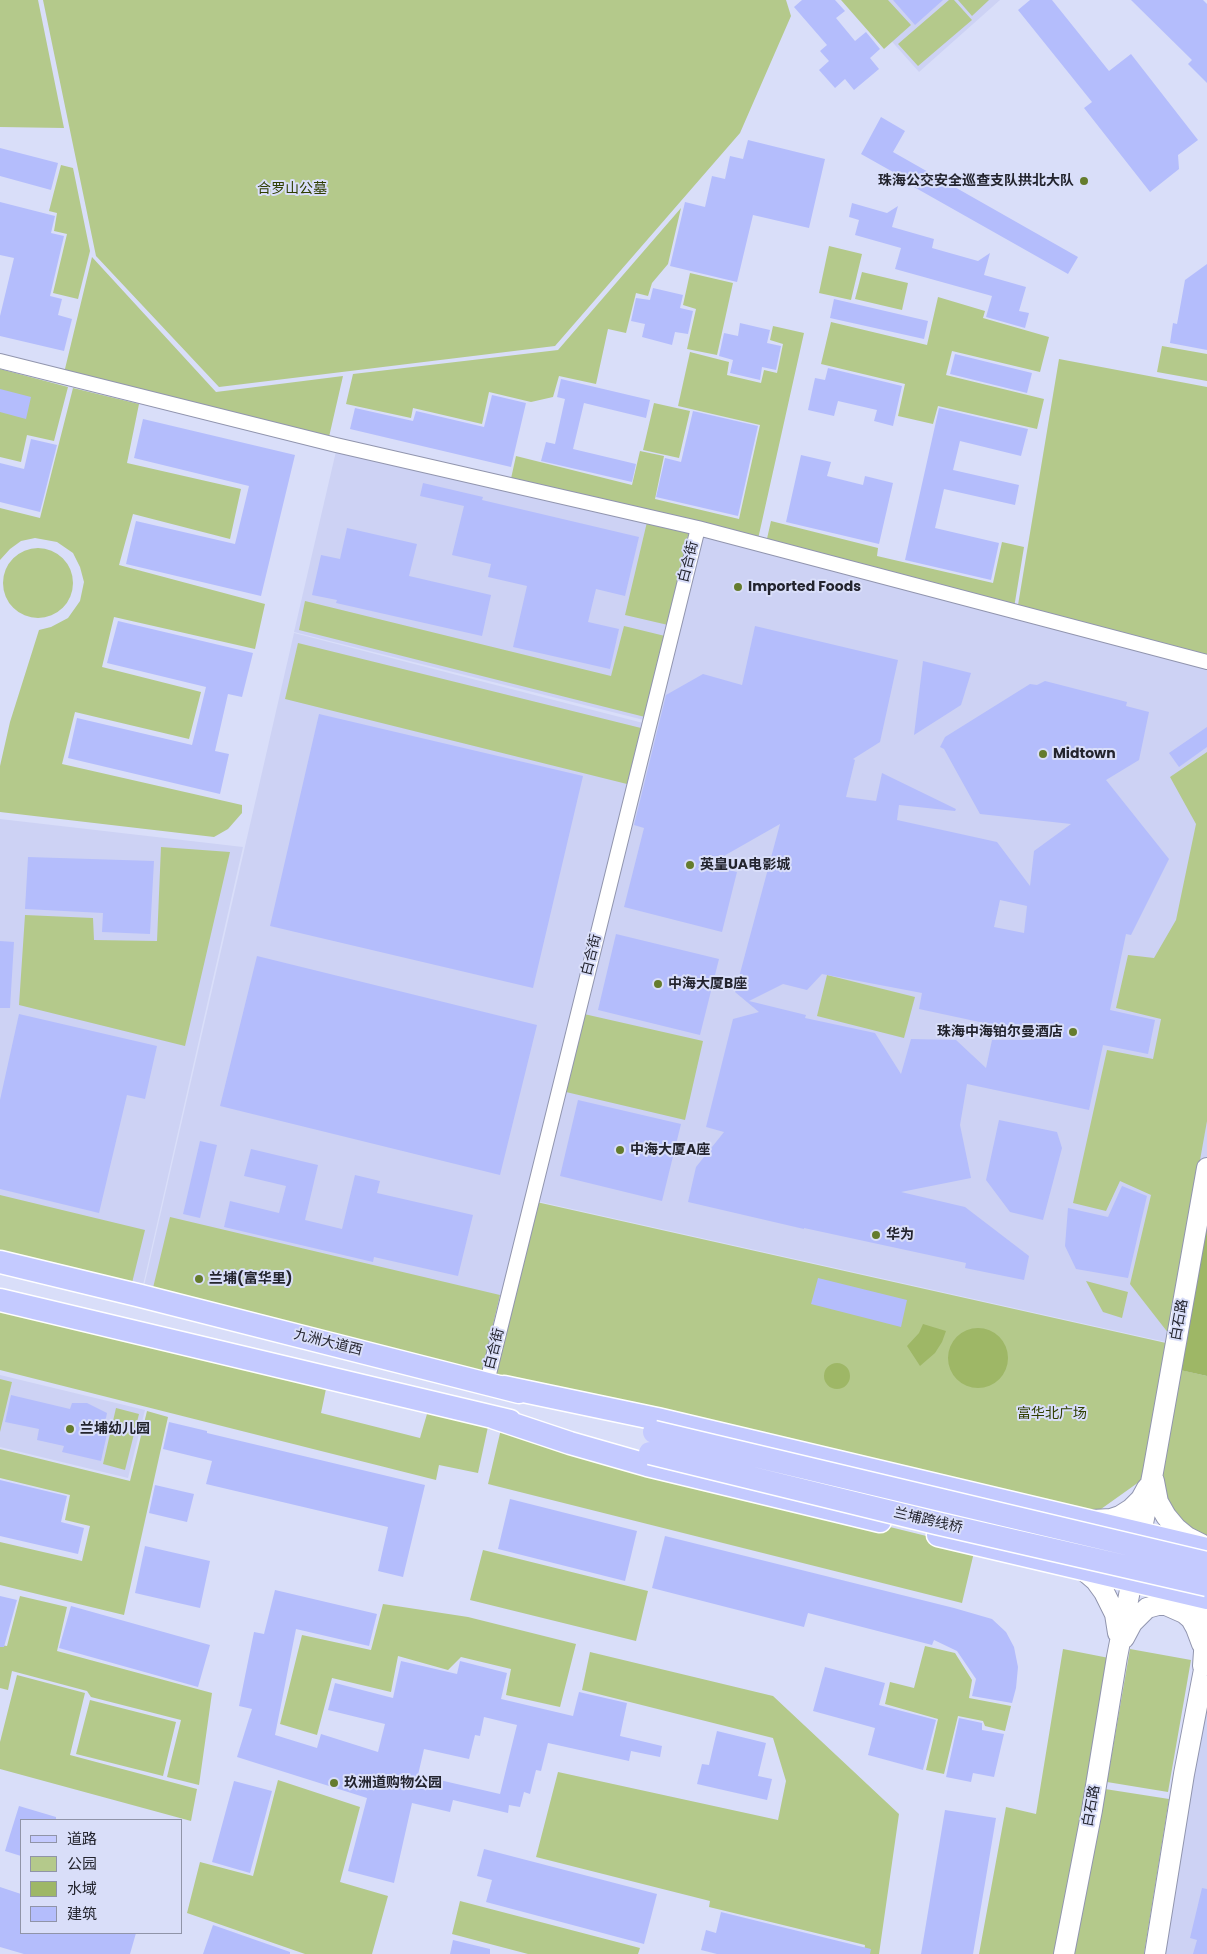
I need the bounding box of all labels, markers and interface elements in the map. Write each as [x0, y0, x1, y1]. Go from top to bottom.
place label: 珠海公交安全巡查支队拱北大队 [878, 173, 1074, 189]
marker: 珠海公交安全巡查支队拱北大队 [1078, 175, 1090, 187]
park label: 合罗山公墓 [257, 181, 327, 197]
street label: 白合街 [676, 540, 702, 584]
place label: Imported Foods [748, 579, 861, 595]
marker: Imported Foods [732, 581, 744, 593]
place label: Midtown [1053, 746, 1116, 762]
marker: Midtown [1037, 748, 1049, 760]
place label: 英皇UA电影城 [700, 857, 790, 873]
marker: 英皇UA电影城 [684, 859, 696, 871]
street label: 白合街 [579, 933, 605, 977]
place label: 中海大厦B座 [668, 976, 747, 992]
marker: 中海大厦B座 [652, 978, 664, 990]
place label: 珠海中海铂尔曼酒店 [937, 1024, 1063, 1040]
marker: 珠海中海铂尔曼酒店 [1067, 1026, 1079, 1038]
place label: 中海大厦A座 [630, 1142, 710, 1158]
marker: 中海大厦A座 [614, 1144, 626, 1156]
place label: 华为 [886, 1227, 914, 1243]
marker: 华为 [870, 1229, 882, 1241]
place label: 兰埔(富华里) [209, 1271, 292, 1287]
marker: 兰埔(富华里) [193, 1273, 205, 1285]
street label: 白石路 [1168, 1298, 1192, 1342]
street label: 九洲大道西 [292, 1326, 364, 1360]
street label: 白合街 [482, 1327, 508, 1371]
park label: 富华北广场 [1017, 1406, 1087, 1422]
place label: 兰埔幼儿园 [80, 1421, 150, 1437]
marker: 兰埔幼儿园 [64, 1423, 76, 1435]
street label: 兰埔跨线桥 [892, 1505, 964, 1537]
place label: 玖洲道购物公园 [344, 1775, 442, 1791]
marker: 玖洲道购物公园 [328, 1777, 340, 1789]
street label: 白石路 [1080, 1784, 1104, 1828]
legend [20, 1819, 182, 1934]
text: 道路 [67, 1828, 97, 1849]
text: 公园 [67, 1853, 97, 1874]
text: 水域 [67, 1878, 97, 1899]
text: 建筑 [67, 1903, 97, 1924]

